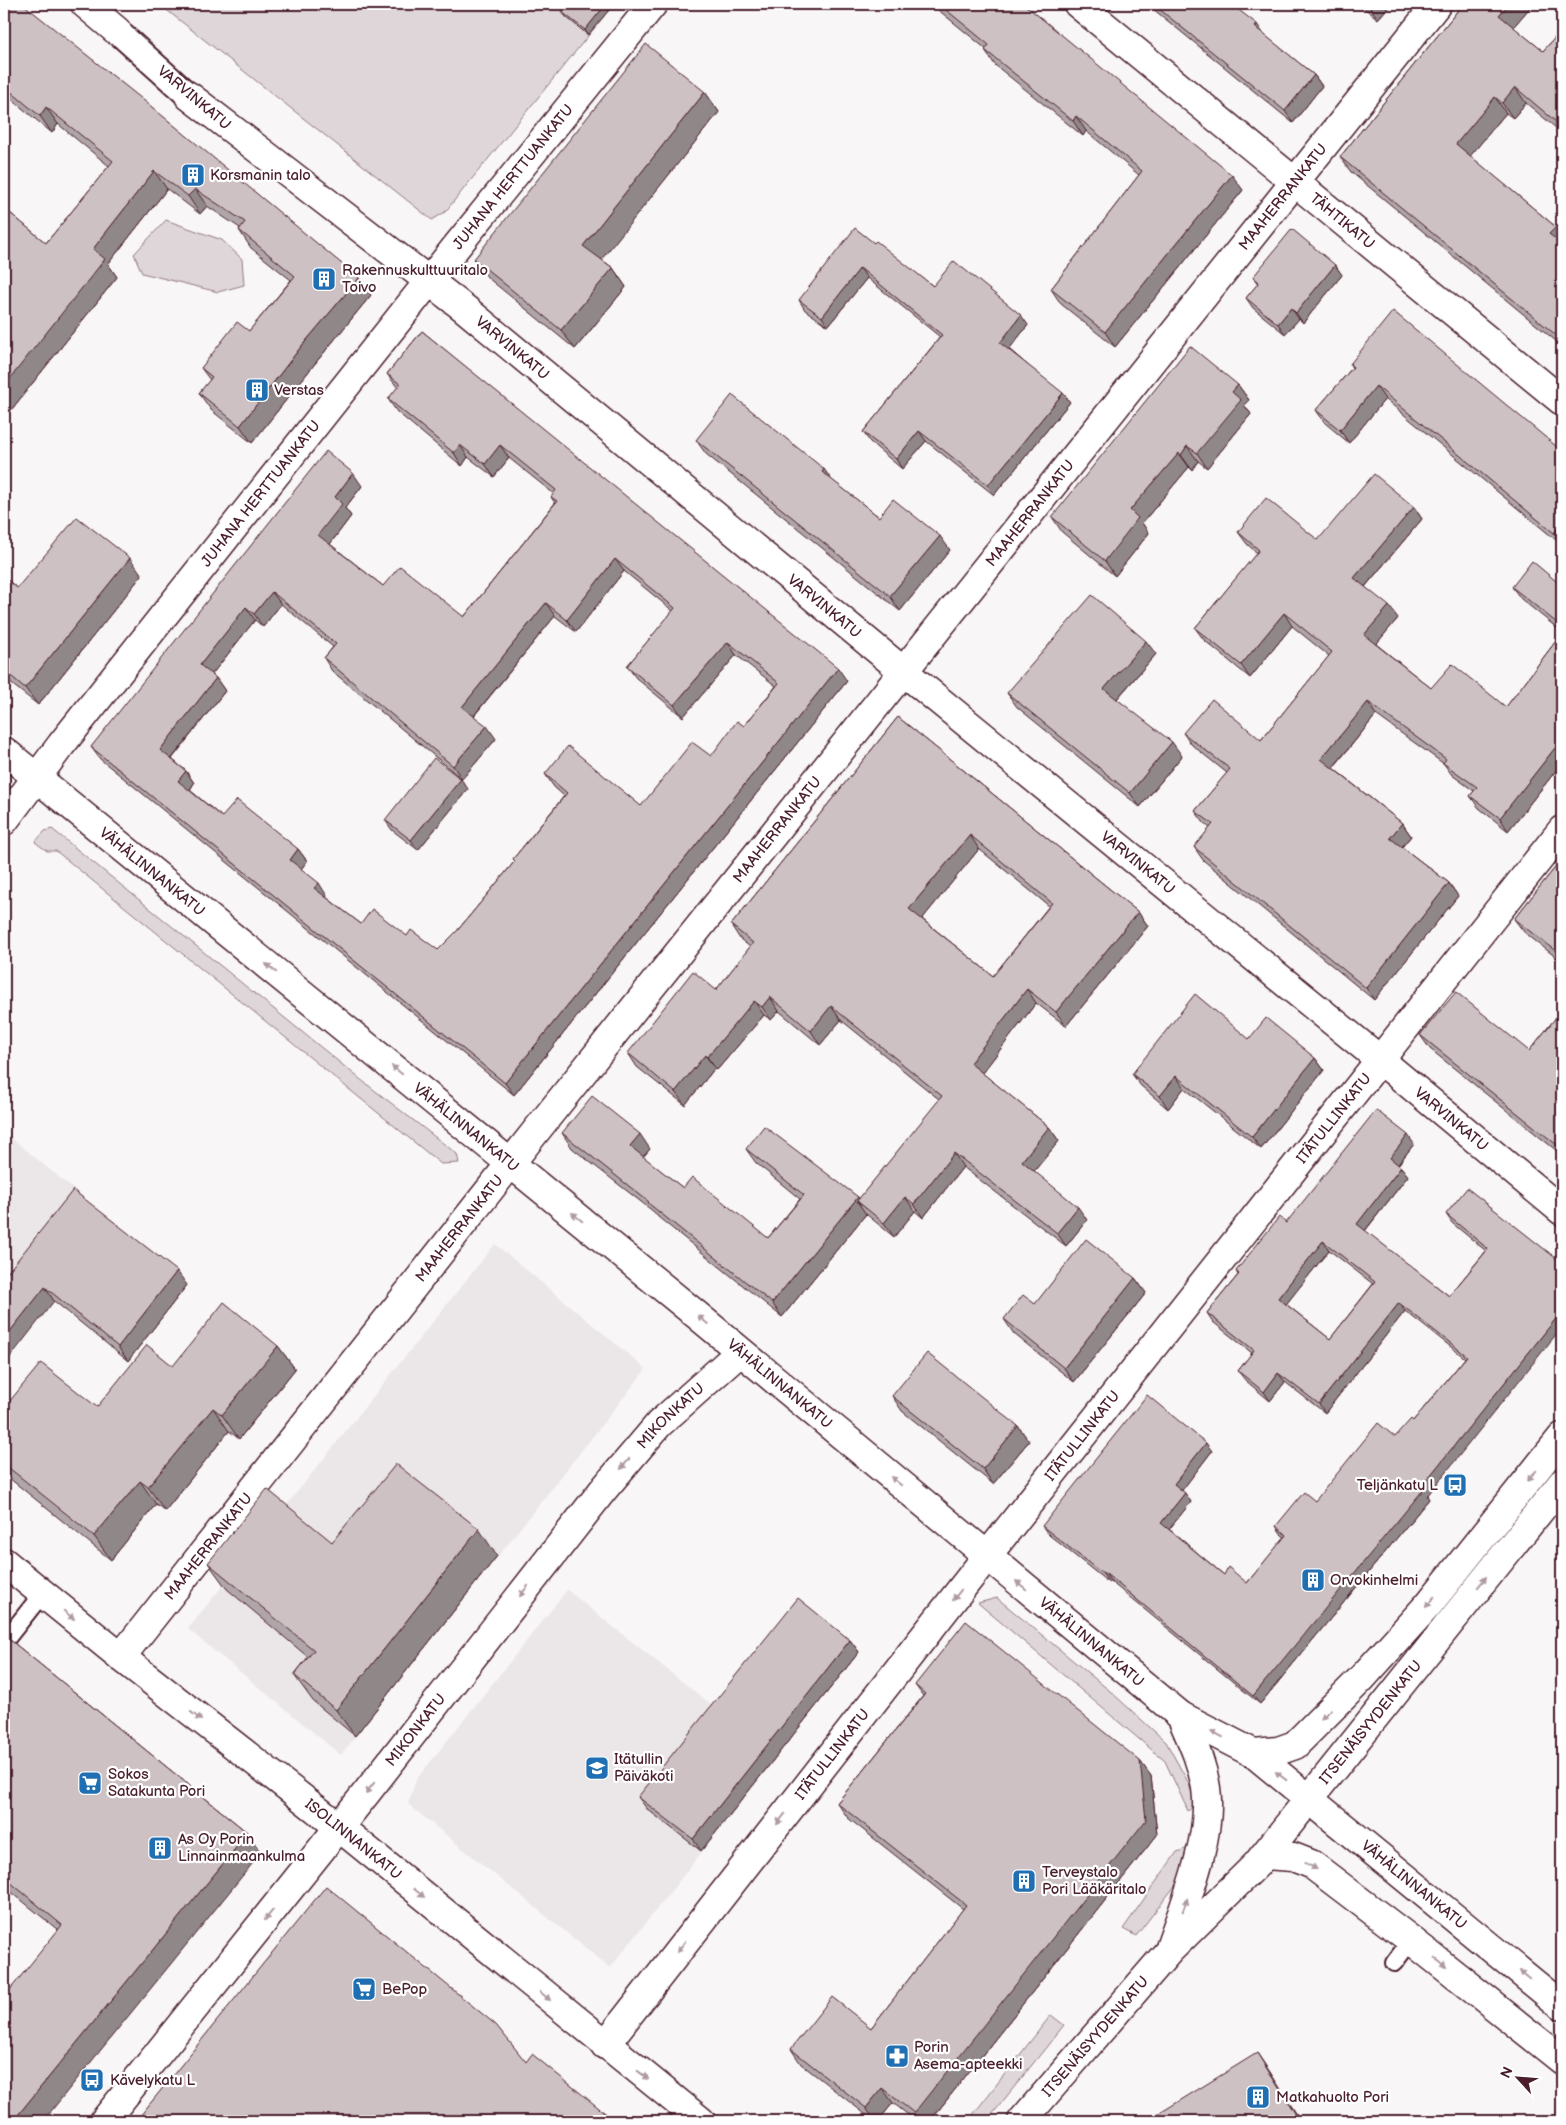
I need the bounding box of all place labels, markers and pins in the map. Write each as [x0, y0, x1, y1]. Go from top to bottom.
building icon: Korsmanin talo [180, 162, 206, 188]
place label: Korsmanin talo [210, 166, 311, 185]
place label: Rakennuskulttuuritalo Toivo [342, 261, 488, 297]
building icon: Rakennuskulttuuritalo Toivo [311, 266, 337, 292]
building icon: Verstas [244, 377, 270, 403]
place label: Verstas [274, 381, 324, 400]
bus stop icon: Teljänkatu L [1442, 1472, 1468, 1498]
place label: Teljänkatu L [1357, 1476, 1438, 1495]
building icon: Orvokinhelmi [1300, 1567, 1326, 1593]
place label: Orvokinhelmi [1330, 1571, 1418, 1590]
place label: Itätullin Päiväkoti [614, 1750, 673, 1786]
school or university icon: Itätullin Päiväkoti [584, 1755, 610, 1781]
place label: Sokos Satakunta Pori [108, 1765, 205, 1801]
supermarket icon: Sokos Satakunta Pori [77, 1770, 103, 1796]
place label: As Oy Porin Linnainmaankulma [178, 1830, 305, 1866]
building icon: As Oy Porin Linnainmaankulma [147, 1835, 173, 1861]
place label: Terveystalo Pori Lääkäritalo [1042, 1863, 1146, 1899]
building icon: Terveystalo Pori Lääkäritalo [1011, 1868, 1037, 1894]
supermarket icon: BePop [351, 1976, 377, 2002]
place label: BePop [382, 1980, 428, 1999]
place label: Porin Asema-apteekki [914, 2038, 1022, 2074]
pharmacy icon: Porin Asema-apteekki [884, 2043, 910, 2069]
bus stop icon: Kävelykatu L [79, 2067, 105, 2093]
place label: Kävelykatu L [110, 2071, 196, 2090]
building icon: Matkahuolto Pori [1245, 2084, 1271, 2110]
place label: Matkahuolto Pori [1276, 2088, 1389, 2107]

